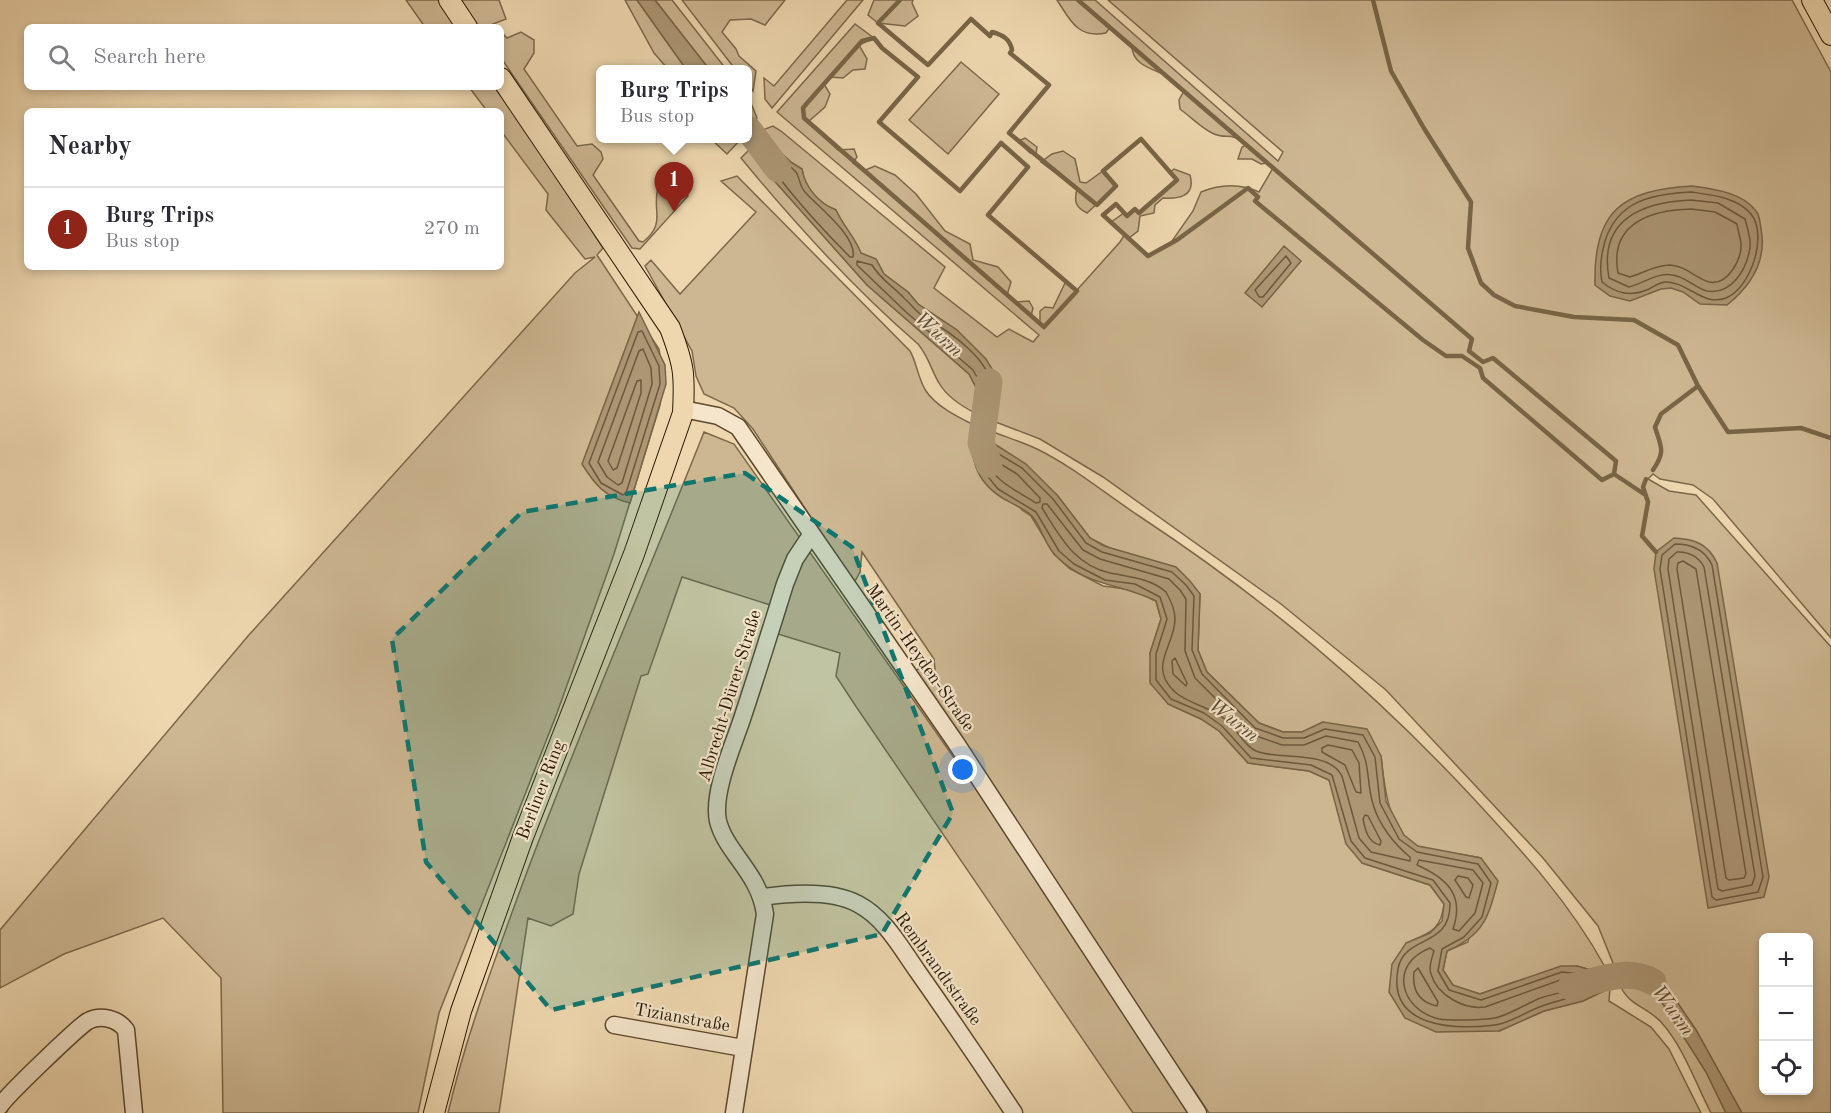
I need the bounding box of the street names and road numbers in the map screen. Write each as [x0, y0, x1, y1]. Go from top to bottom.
street label: Martin-Heyden-Straße [862, 581, 978, 735]
street label: Albrecht-Dürer-Straße [695, 608, 765, 784]
street label: Berliner Ring [514, 737, 568, 842]
street label: Rembrandtstraße [891, 909, 985, 1029]
street label: Tizianstraße [633, 1001, 731, 1035]

